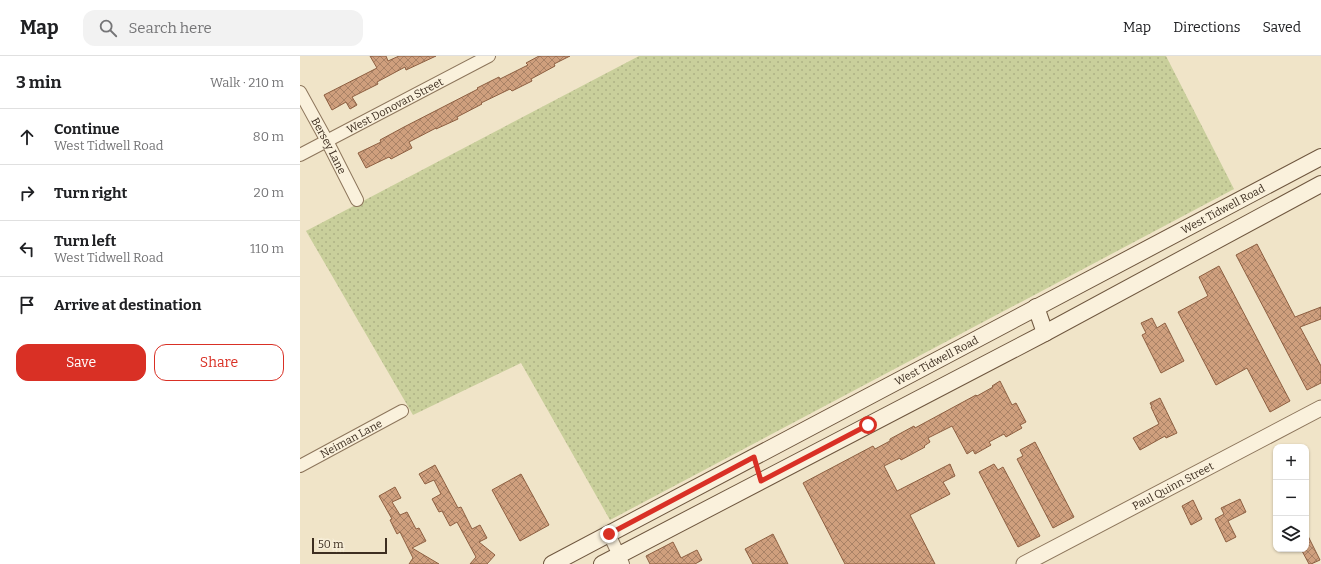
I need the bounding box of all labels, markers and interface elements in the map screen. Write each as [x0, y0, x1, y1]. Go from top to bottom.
search box [83, 10, 363, 46]
text: Map [20, 16, 59, 39]
icon: search [97, 17, 119, 39]
text: Search here [129, 19, 212, 37]
text: Map [1123, 19, 1151, 36]
text: Directions [1173, 19, 1241, 36]
text: Saved [1263, 19, 1301, 36]
text: 3 min [16, 72, 61, 93]
text: Walk · 210 m [210, 75, 284, 90]
street label: West Donovan Street [345, 75, 445, 136]
street label: Bersey Lane [308, 115, 349, 176]
text: Continue [54, 120, 120, 138]
icon: ahead [16, 126, 38, 148]
text: 80 m [253, 129, 284, 144]
text: West Tidwell Road [54, 138, 164, 153]
icon: right [16, 182, 38, 204]
street label: West Tidwell Road [1179, 182, 1268, 237]
text: Turn right [54, 184, 127, 202]
text: 20 m [254, 185, 284, 200]
text: Turn left [54, 232, 116, 250]
icon: left [16, 238, 38, 260]
text: 110 m [250, 241, 284, 256]
text: West Tidwell Road [54, 250, 164, 265]
icon: arrive [16, 294, 38, 316]
text: Arrive at destination [54, 296, 201, 314]
street label: West Tidwell Road [893, 333, 981, 388]
button: Save [16, 344, 146, 381]
button: Share [154, 344, 284, 381]
route start [859, 416, 877, 434]
street label: Neiman Lane [318, 417, 385, 461]
map controls [1273, 444, 1309, 552]
button: + [1273, 444, 1309, 480]
street label: Paul Quinn Street [1130, 460, 1216, 513]
button: − [1273, 480, 1309, 516]
button: layers [1273, 516, 1309, 552]
route end [600, 525, 618, 543]
scale bar [312, 536, 387, 555]
text: 50 m [318, 538, 344, 551]

